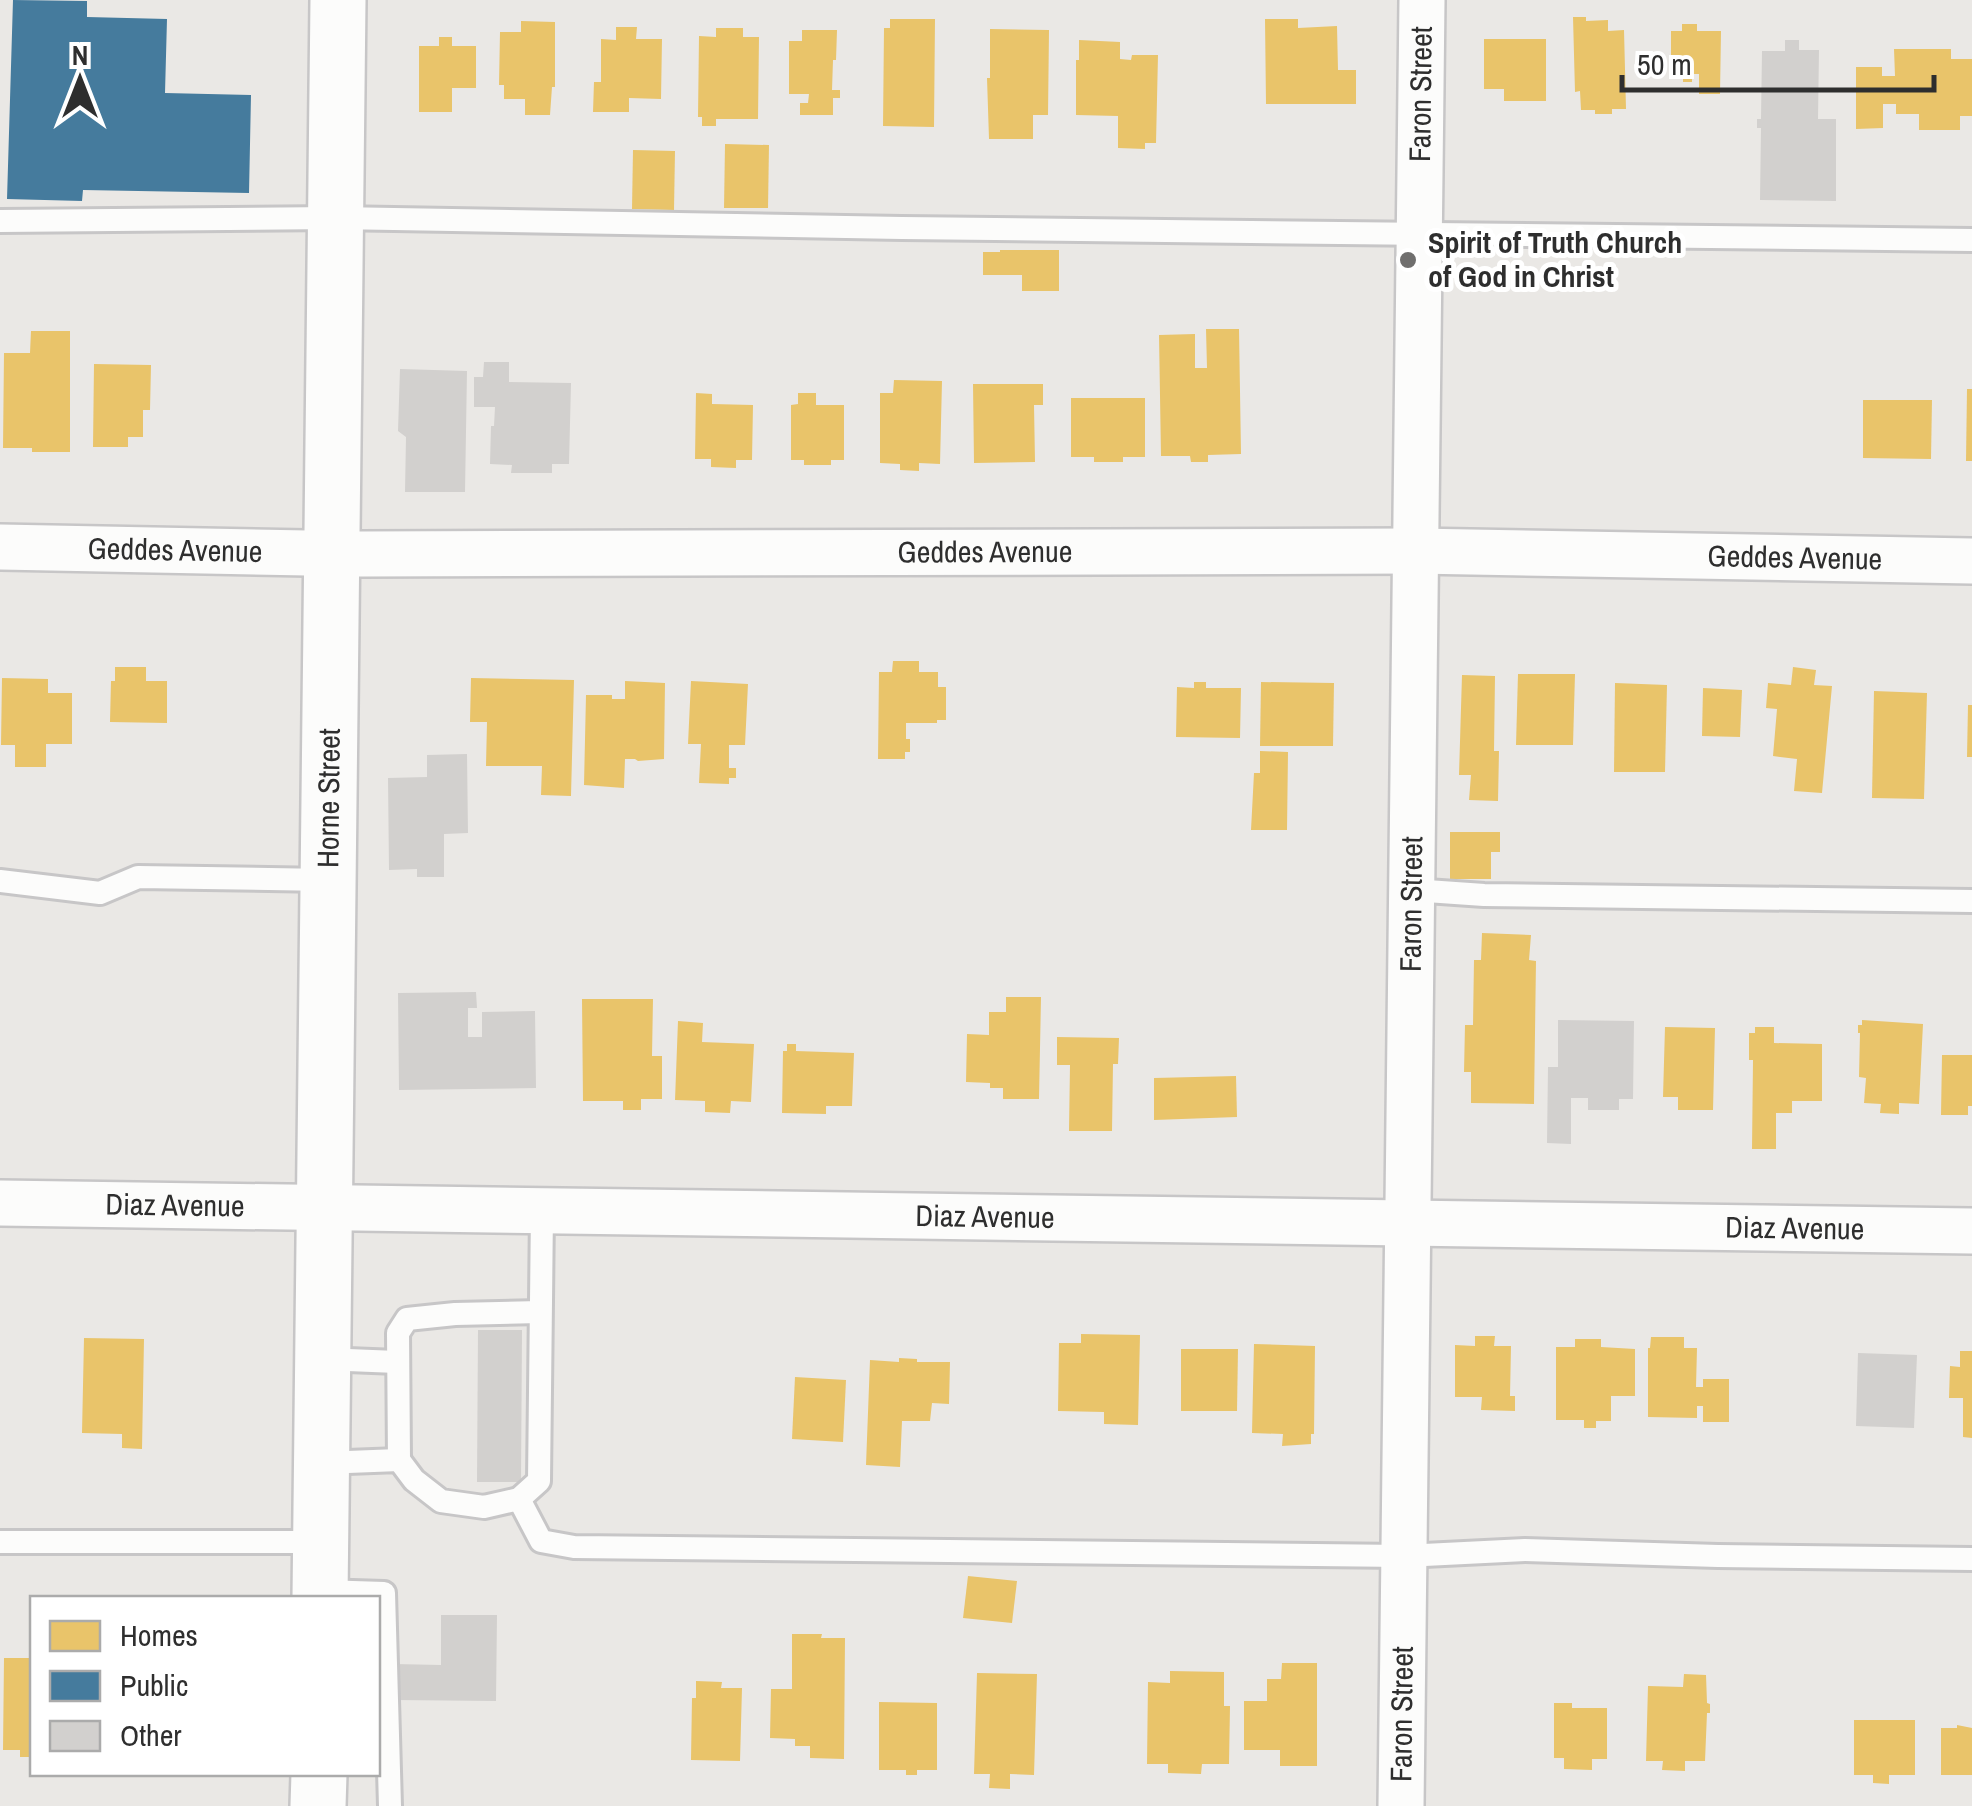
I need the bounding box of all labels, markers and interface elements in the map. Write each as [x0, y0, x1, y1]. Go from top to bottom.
street label: Faron Street [1399, 26, 1441, 162]
north arrow [30, 30, 130, 130]
scale bar [1622, 30, 1934, 92]
text: N [72, 36, 88, 74]
text: 50 m [1637, 44, 1692, 84]
place label: Spirit of Truth Church of God in Christ [1428, 222, 1682, 296]
marker: Spirit of Truth Church of God in Christ [1397, 249, 1419, 271]
street label: Geddes Avenue [87, 528, 263, 571]
street label: Geddes Avenue [897, 531, 1072, 571]
street label: Geddes Avenue [1707, 535, 1883, 578]
street label: Horne Street [307, 728, 349, 868]
street label: Faron Street [1390, 836, 1431, 972]
street label: Diaz Avenue [105, 1183, 245, 1225]
street label: Diaz Avenue [915, 1195, 1055, 1237]
street label: Diaz Avenue [1725, 1206, 1865, 1248]
legend [30, 1596, 380, 1776]
text: Homes [120, 1615, 198, 1655]
street label: Faron Street [1380, 1646, 1422, 1782]
text: Public [120, 1665, 188, 1705]
text: Other [120, 1715, 182, 1755]

